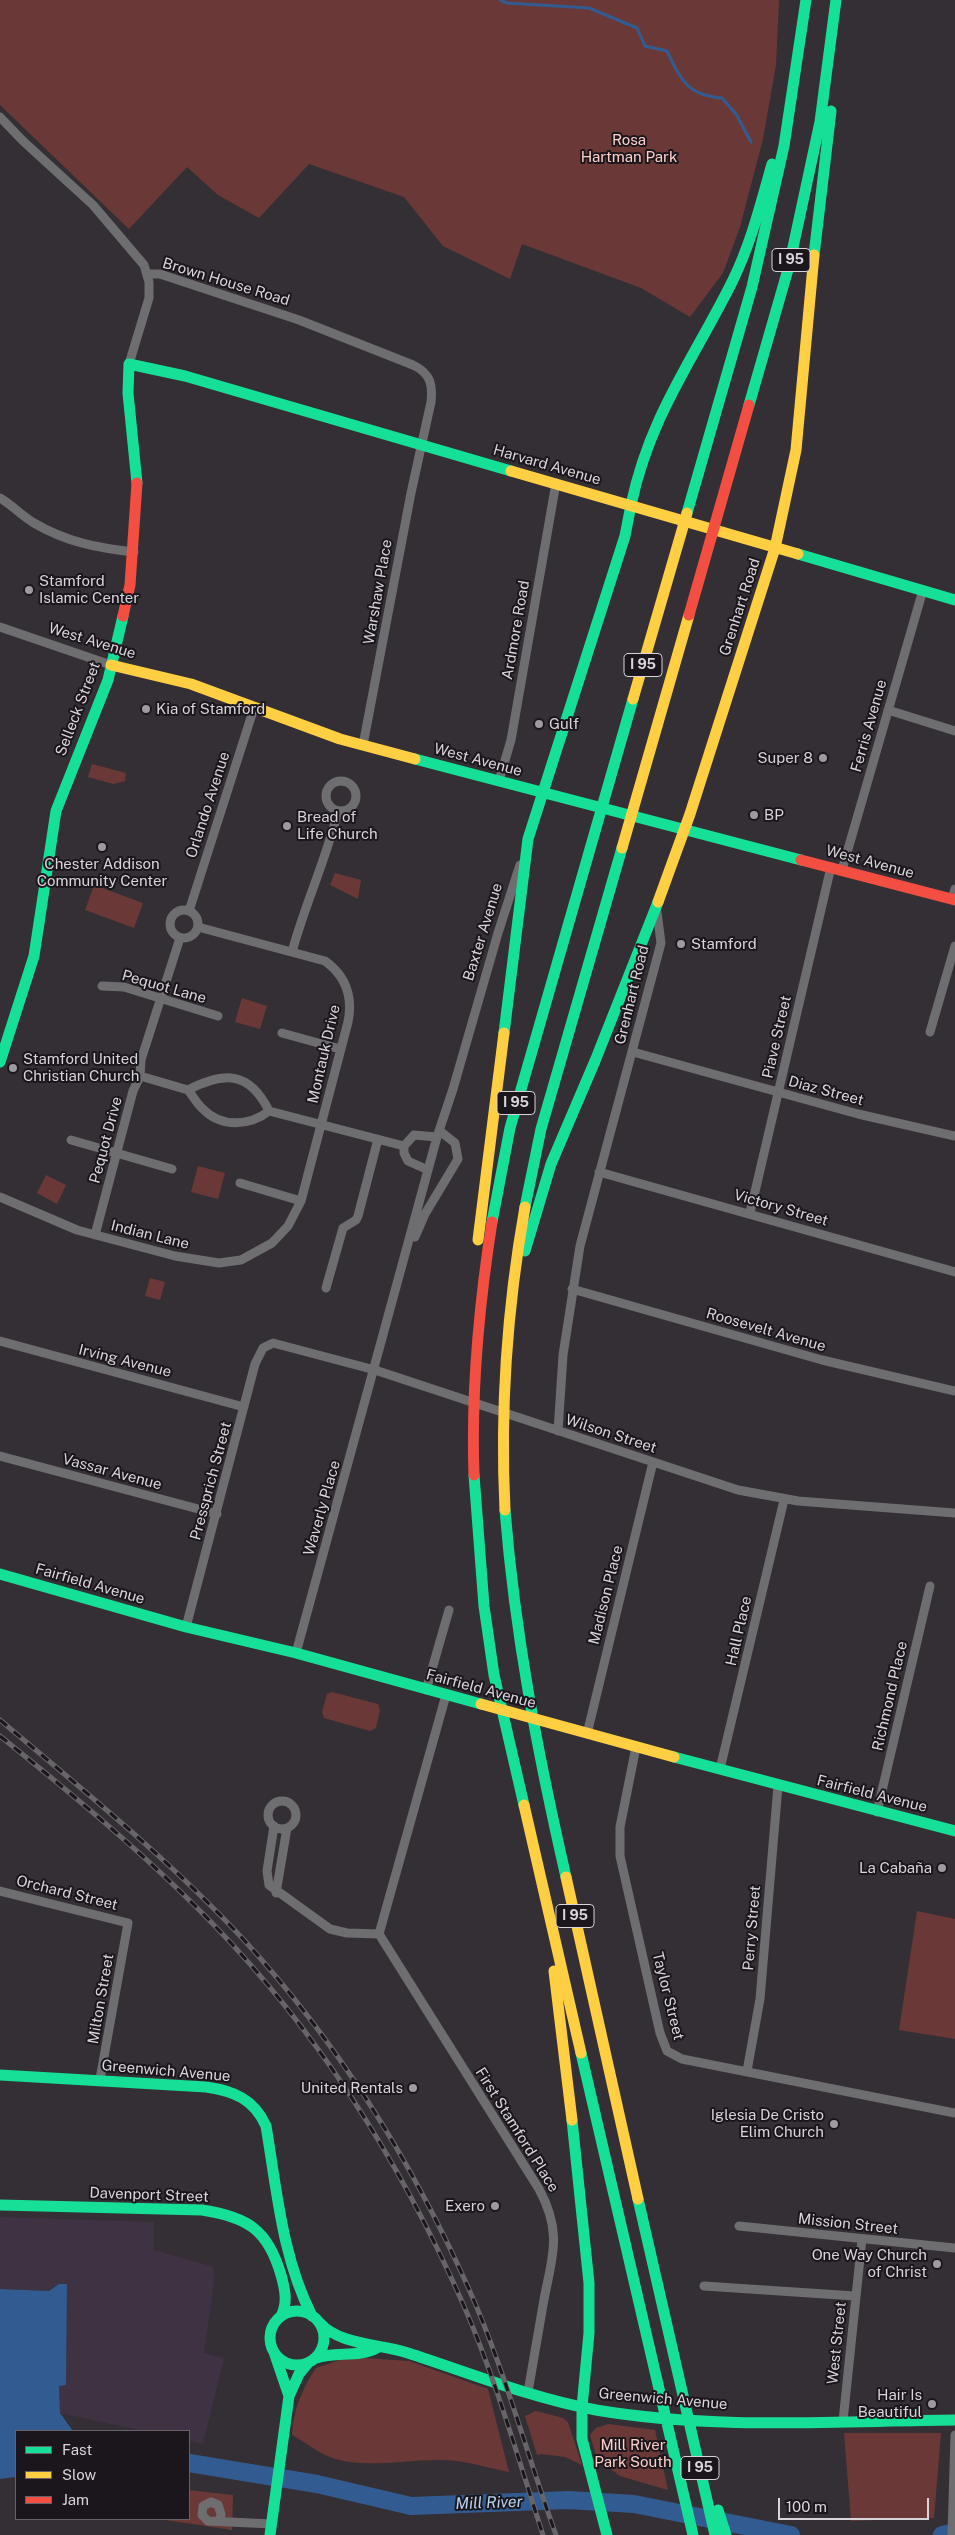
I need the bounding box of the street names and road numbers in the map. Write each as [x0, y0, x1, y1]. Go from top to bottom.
road number: I 95 [772, 248, 810, 272]
street label: Brown House Road [160, 254, 292, 310]
street label: Harvard Avenue [491, 441, 603, 489]
street label: Warshaw Place [360, 538, 396, 646]
street label: Grenhart Road [716, 556, 764, 658]
street label: Ardmore Road [498, 579, 534, 681]
street label: West Avenue [46, 619, 138, 663]
road number: I 95 [624, 654, 662, 676]
street label: Selleck Street [52, 659, 104, 759]
street label: Ferris Avenue [847, 678, 891, 774]
street label: West Avenue [432, 740, 524, 780]
street label: Orlando Avenue [182, 750, 234, 860]
street label: West Avenue [824, 842, 916, 882]
street label: Baxter Avenue [460, 881, 506, 983]
street label: Grenhart Road [611, 944, 653, 1046]
street label: Pequot Lane [120, 966, 208, 1008]
street label: Piave Street [759, 994, 795, 1080]
street label: Montauk Drive [304, 1003, 344, 1105]
street label: Diaz Street [786, 1072, 866, 1110]
road number: I 95 [497, 1092, 535, 1114]
street label: Pequot Drive [86, 1095, 126, 1185]
street label: Victory Street [732, 1186, 830, 1230]
street label: Indian Lane [109, 1217, 191, 1253]
street label: Roosevelt Avenue [704, 1304, 828, 1356]
street label: Irving Avenue [77, 1341, 173, 1381]
street label: Wilson Street [563, 1411, 659, 1457]
street label: Pressprich Street [187, 1420, 235, 1542]
street label: Vassar Avenue [60, 1450, 164, 1494]
street label: Waverly Place [300, 1458, 344, 1558]
street label: Madison Place [585, 1544, 627, 1646]
street label: Fairfield Avenue [33, 1560, 147, 1608]
street label: Hall Place [722, 1594, 756, 1668]
street label: Richmond Place [869, 1639, 911, 1753]
street label: Fairfield Avenue [424, 1666, 538, 1712]
street label: Fairfield Avenue [815, 1772, 929, 1816]
street label: Orchard Street [14, 1872, 120, 1914]
street label: Perry Street [739, 1885, 765, 1971]
road number: I 95 [556, 1904, 594, 1928]
street label: Taylor Street [648, 1950, 688, 2042]
street label: Milton Street [84, 1952, 118, 2046]
street label: Greenwich Avenue [101, 2056, 231, 2086]
street label: First Stamford Place [471, 2064, 563, 2196]
street label: Davenport Street [89, 2184, 209, 2206]
street label: Mission Street [797, 2210, 899, 2238]
street label: West Street [824, 2301, 850, 2385]
street label: Greenwich Avenue [598, 2384, 728, 2414]
road number: I 95 [681, 2456, 719, 2480]

